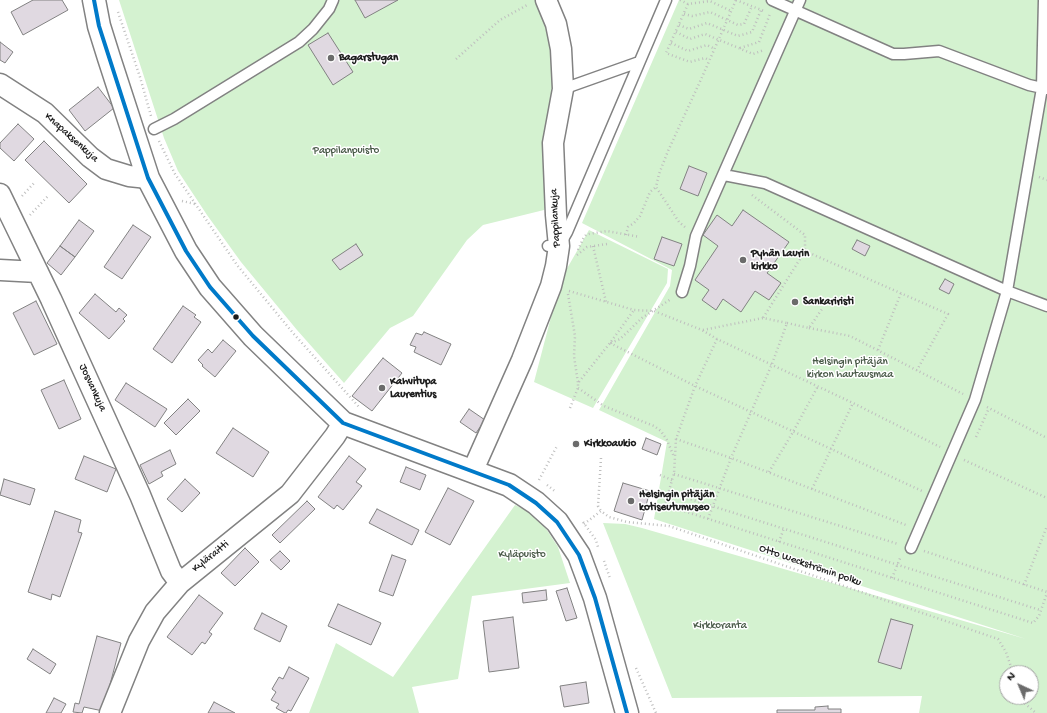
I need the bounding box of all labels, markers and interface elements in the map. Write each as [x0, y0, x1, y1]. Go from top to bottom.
place label: Bagarstugan [339, 51, 398, 65]
marker: Bagarstugan [326, 53, 336, 63]
street label: Knapaksenkuja [41, 110, 101, 166]
park label: Pappilanpuisto [313, 144, 379, 158]
street label: Pappilankuja [548, 188, 564, 248]
place label: Pyhän Laurin kirkko [751, 247, 809, 273]
marker: Pyhän Laurin kirkko [738, 255, 748, 265]
place label: Sankariristi [803, 295, 854, 309]
marker: Sankariristi [790, 297, 800, 307]
unlabelled marker [231, 312, 241, 322]
park label: Helsingin pitäjän kirkon hautausmaa [807, 355, 893, 381]
street label: Josvankuja [75, 362, 109, 414]
place label: Kahvitupa Laurentius [390, 375, 436, 401]
marker: Kahvitupa Laurentius [377, 383, 387, 393]
place label: Kirkkoaukio [584, 437, 636, 451]
marker: Kirkkoaukio [571, 439, 581, 449]
place label: Helsingin pitäjän kotiseutumuseo [639, 488, 714, 514]
marker: Helsingin pitäjän kotiseutumuseo [626, 496, 636, 506]
street label: Kyläraitti [190, 538, 232, 576]
street label: Otto Weckströmin polku [757, 542, 863, 590]
park label: Kyläpuisto [498, 548, 546, 562]
park label: Kirkkoranta [693, 619, 747, 633]
north arrow [999, 665, 1039, 705]
text: N [1005, 670, 1018, 684]

